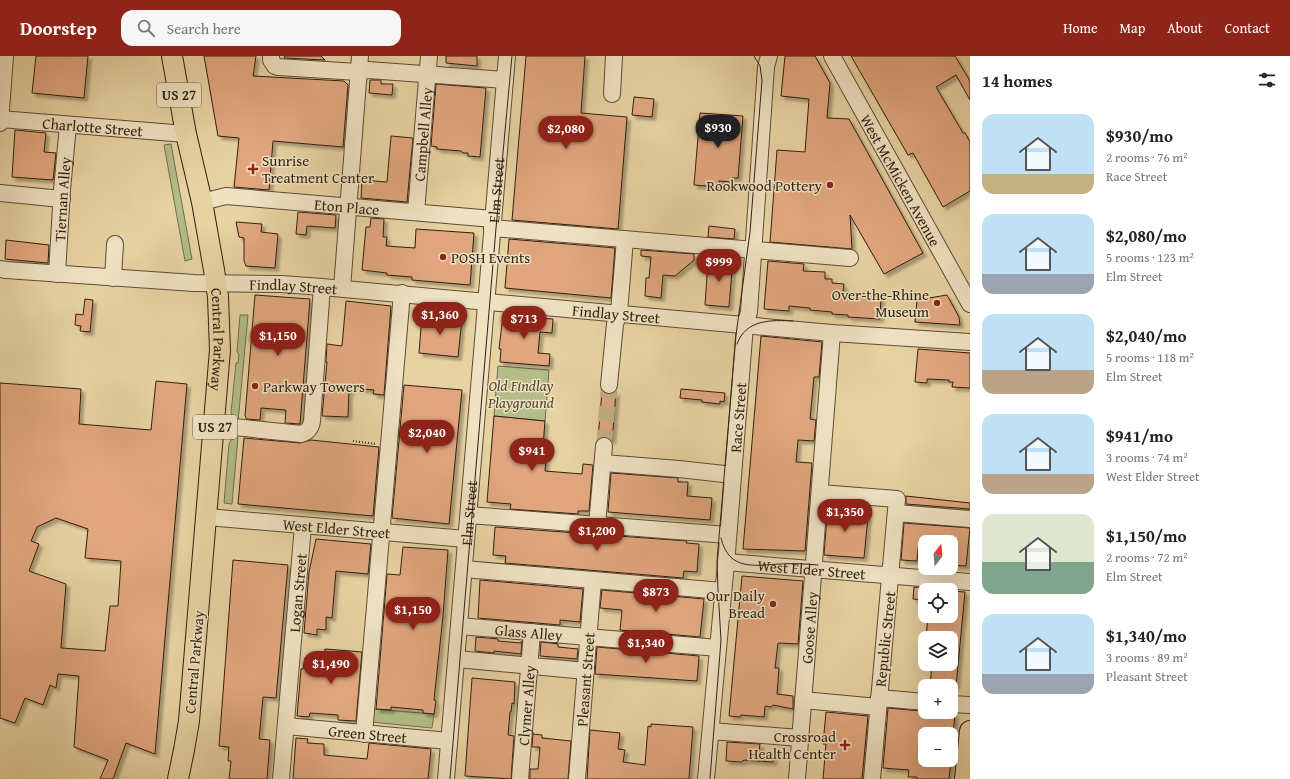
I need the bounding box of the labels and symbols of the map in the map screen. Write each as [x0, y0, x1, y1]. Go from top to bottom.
road number: US 27 [157, 83, 201, 107]
street label: Campbell Alley [408, 86, 437, 182]
street label: West McMicken Avenue [856, 110, 946, 250]
street label: Charlotte Street [42, 112, 144, 141]
pin: $930 [694, 115, 742, 149]
pin: $2,080 [533, 116, 599, 150]
place label: Sunrise Treatment Center [262, 150, 374, 188]
street label: Tiernan Alley [48, 155, 76, 242]
street label: Elm Street [482, 156, 509, 224]
marker: Sunrise Treatment Center [247, 163, 259, 175]
place label: Rookwood Pottery [706, 175, 823, 196]
marker: Rookwood Pottery [825, 180, 835, 190]
street label: Eton Place [313, 193, 380, 220]
place label: POSH Events [451, 247, 530, 268]
pin: $999 [695, 249, 743, 283]
marker: POSH Events [438, 252, 448, 262]
street label: Findlay Street [249, 273, 339, 299]
place label: Over-the-Rhine Museum [832, 284, 930, 322]
street label: Central Parkway [206, 286, 231, 393]
marker: Over-the-Rhine Museum [932, 298, 942, 308]
street label: Findlay Street [571, 299, 662, 328]
pin: $1,360 [407, 302, 473, 336]
pin: $713 [500, 306, 548, 340]
pin: $1,150 [245, 323, 311, 357]
park label: Old Findlay Playground [487, 375, 554, 413]
place label: Parkway Towers [263, 376, 365, 397]
marker: Parkway Towers [250, 381, 260, 391]
street label: Race Street [724, 381, 751, 453]
road number: US 27 [193, 415, 237, 439]
pin: $2,040 [394, 420, 460, 454]
pin: $941 [508, 438, 556, 472]
street label: Elm Street [455, 479, 482, 546]
pin: $1,350 [812, 499, 878, 533]
street label: West Elder Street [282, 513, 392, 543]
pin: $1,200 [564, 518, 630, 552]
north arrow [918, 535, 958, 575]
street label: Logan Street [283, 552, 311, 633]
street label: West Elder Street [757, 554, 867, 584]
pin: $873 [632, 579, 680, 613]
place label: Our Daily Bread [706, 585, 766, 623]
street label: Republic Street [870, 589, 901, 688]
street label: Goose Alley [796, 590, 822, 664]
pin: $1,150 [380, 597, 446, 631]
marker: Our Daily Bread [768, 599, 778, 609]
street label: Central Parkway [179, 609, 209, 714]
street label: Glass Alley [494, 619, 564, 645]
pin: $1,340 [613, 630, 679, 664]
street label: Pleasant Street [571, 631, 599, 727]
pin: $1,490 [298, 651, 364, 685]
street label: Clymer Alley [512, 664, 540, 746]
street label: Green Street [328, 719, 408, 748]
place label: Crossroad Health Center [749, 726, 836, 764]
marker: Crossroad Health Center [839, 739, 851, 751]

